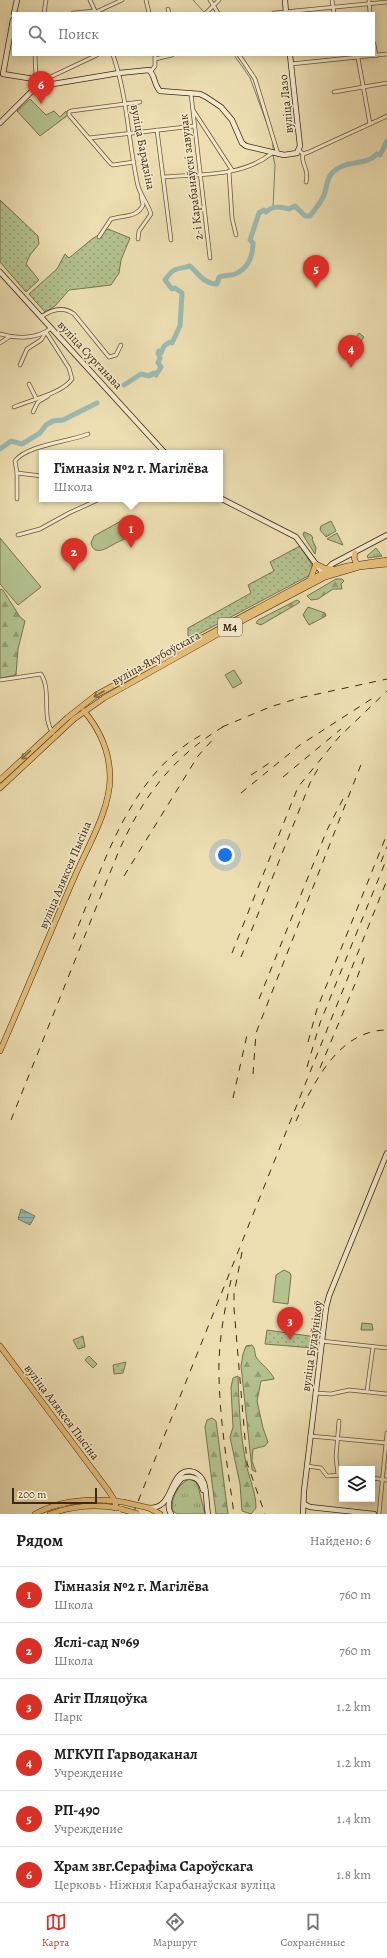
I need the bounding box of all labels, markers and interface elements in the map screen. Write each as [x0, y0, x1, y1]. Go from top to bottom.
search box [12, 12, 375, 56]
icon: search [26, 23, 48, 45]
text: Поиск [58, 24, 99, 44]
pin: 6 [28, 71, 54, 104]
street label: вуліца Лазо [275, 74, 297, 134]
street label: вуліца Барадзіна [127, 103, 159, 191]
street label: 2-і Карабанаўскі завулак [175, 113, 207, 241]
pin: 5 [303, 255, 329, 288]
street label: вуліца Сурганава [54, 317, 126, 393]
pin: 4 [338, 335, 364, 368]
popup [39, 450, 223, 502]
text: Гімназія №2 г. Магілёва [54, 458, 208, 478]
text: Школа [54, 478, 93, 495]
pin: 1 [118, 515, 144, 548]
pin: 2 [61, 538, 87, 571]
road number: М4 [218, 618, 242, 636]
street label: вуліца Якубоўскага [109, 627, 203, 689]
one-way arrow [93, 690, 105, 698]
one-way arrow [21, 751, 31, 760]
street label: вуліца Аляксея Пысіна [35, 818, 95, 931]
your location [215, 845, 235, 865]
street label: вуліца Будаўнікоў [298, 1299, 326, 1393]
pin: 3 [277, 1307, 303, 1340]
street label: вуліца Аляксея Пысіна [21, 1361, 103, 1463]
map controls [339, 1466, 375, 1502]
button: layers [339, 1466, 375, 1502]
scale bar [12, 1486, 97, 1505]
text: 200 m [18, 1487, 46, 1502]
text: Рядом [16, 1529, 63, 1552]
text: Найдено: 6 [310, 1532, 371, 1549]
text: Гімназія №2 г. Магілёва [54, 1576, 209, 1596]
text: 1 [27, 1586, 31, 1603]
text: 760 m [339, 1586, 371, 1603]
text: Школа [54, 1596, 93, 1613]
text: Яслі-сад №69 [54, 1632, 140, 1652]
text: 2 [26, 1642, 32, 1659]
text: 760 m [339, 1642, 371, 1659]
text: Школа [54, 1652, 93, 1669]
text: Агіт Пляцоўка [54, 1688, 148, 1708]
text: 3 [26, 1698, 32, 1715]
text: 1.2 km [337, 1698, 371, 1715]
text: Парк [54, 1708, 83, 1725]
text: МГКУП Гарводаканал [54, 1744, 198, 1764]
text: 4 [26, 1754, 32, 1771]
text: 1.2 km [337, 1754, 371, 1771]
text: Учреждение [54, 1764, 123, 1781]
text: РП-490 [54, 1800, 100, 1820]
text: 5 [26, 1810, 32, 1827]
text: 1.4 km [337, 1810, 371, 1827]
text: Учреждение [54, 1820, 123, 1837]
text: Храм звг.Серафіма Сароўскага [54, 1856, 253, 1876]
text: 6 [26, 1866, 32, 1883]
text: 1.8 km [336, 1866, 371, 1883]
text: Церковь · Ніжняя Карабанаўская вуліца [54, 1876, 276, 1893]
tab: Карта [42, 1911, 69, 1950]
tab: Маршрут [153, 1911, 197, 1950]
tab: Сохранённые [280, 1911, 345, 1950]

